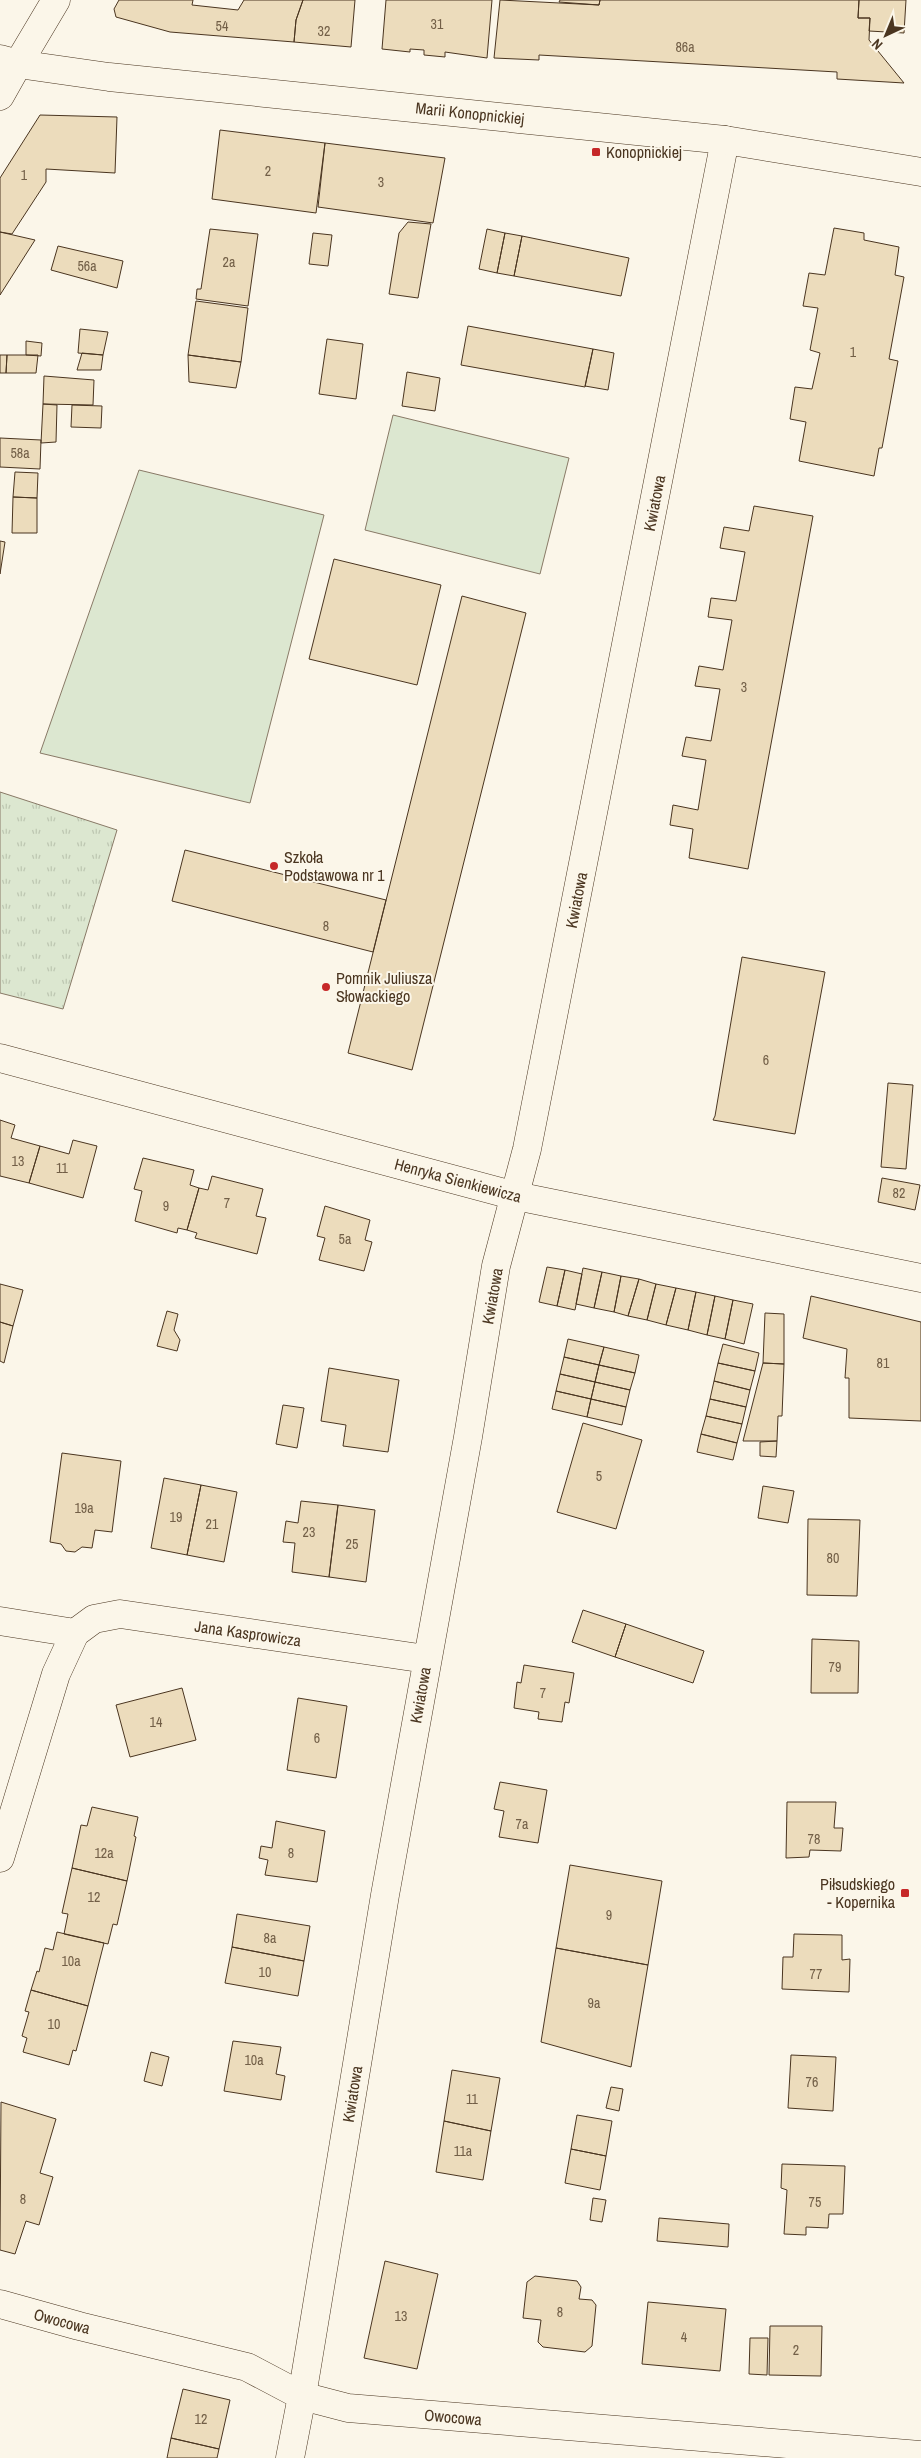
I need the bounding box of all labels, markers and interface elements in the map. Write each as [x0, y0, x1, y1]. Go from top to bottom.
north arrow [861, 10, 911, 60]
house number: 31 [431, 15, 444, 33]
house number: 54 [216, 17, 229, 35]
house number: 32 [318, 22, 330, 40]
text: N [868, 35, 886, 54]
house number: 86a [675, 38, 695, 56]
street label: Marii Konopnickiej [414, 96, 526, 130]
place label: Konopnickiej [606, 141, 682, 163]
marker: Konopnickiej [590, 146, 602, 158]
house number: 2 [265, 162, 271, 180]
house number: 1 [21, 166, 28, 184]
house number: 3 [378, 173, 384, 191]
house number: 2a [223, 253, 236, 271]
house number: 56a [77, 257, 97, 275]
house number: 1 [850, 343, 857, 361]
house number: 58a [10, 444, 30, 462]
street label: Kwiatowa [638, 472, 670, 533]
house number: 3 [741, 678, 747, 696]
place label: Szkoła Podstawowa nr 1 [284, 846, 385, 886]
marker: Szkoła Podstawowa nr 1 [268, 860, 280, 872]
street label: Kwiatowa [560, 869, 592, 930]
house number: 8 [323, 917, 329, 935]
place label: Pomnik Juliusza Słowackiego [336, 967, 433, 1007]
marker: Pomnik Juliusza Słowackiego [320, 981, 332, 993]
house number: 6 [763, 1051, 769, 1069]
house number: 13 [12, 1152, 24, 1170]
street label: Henryka Sienkiewicza [392, 1152, 525, 1208]
house number: 11 [56, 1159, 69, 1177]
house number: 82 [893, 1184, 905, 1202]
house number: 7 [224, 1194, 230, 1212]
house number: 9 [163, 1197, 169, 1215]
house number: 5a [339, 1230, 352, 1248]
street label: Kwiatowa [476, 1265, 508, 1326]
house number: 81 [877, 1354, 890, 1372]
house number: 5 [596, 1467, 602, 1485]
house number: 19a [74, 1499, 94, 1517]
house number: 19 [170, 1508, 182, 1526]
house number: 21 [206, 1515, 219, 1533]
house number: 23 [303, 1523, 315, 1541]
house number: 25 [346, 1535, 358, 1553]
house number: 80 [827, 1549, 839, 1567]
street label: Jana Kasprowicza [193, 1615, 303, 1651]
house number: 79 [829, 1658, 841, 1676]
street label: Kwiatowa [404, 1664, 436, 1725]
house number: 7 [540, 1684, 546, 1702]
house number: 14 [150, 1713, 163, 1731]
house number: 6 [314, 1729, 320, 1747]
house number: 7a [516, 1815, 529, 1833]
house number: 78 [808, 1830, 820, 1848]
house number: 12a [94, 1844, 114, 1862]
house number: 8 [288, 1844, 294, 1862]
place label: Piłsudskiego - Kopernika [820, 1873, 896, 1913]
marker: Piłsudskiego - Kopernika [899, 1887, 911, 1899]
house number: 12 [88, 1888, 100, 1906]
house number: 9 [606, 1906, 612, 1924]
house number: 8a [264, 1929, 277, 1947]
house number: 10a [61, 1952, 81, 1970]
house number: 10 [259, 1963, 271, 1981]
house number: 77 [810, 1965, 822, 1983]
house number: 9a [588, 1994, 601, 2012]
house number: 10 [48, 2015, 60, 2033]
house number: 10a [244, 2051, 264, 2069]
street label: Kwiatowa [337, 2063, 367, 2124]
house number: 76 [806, 2073, 818, 2091]
house number: 11 [466, 2090, 479, 2108]
house number: 11a [454, 2142, 473, 2160]
house number: 8 [20, 2190, 26, 2208]
house number: 75 [809, 2193, 821, 2211]
street label: Owocowa [31, 2303, 93, 2339]
house number: 8 [557, 2303, 563, 2321]
house number: 13 [395, 2307, 407, 2325]
house number: 4 [681, 2328, 688, 2346]
house number: 2 [793, 2341, 799, 2359]
street label: Owocowa [423, 2404, 483, 2431]
house number: 12 [195, 2410, 207, 2428]

